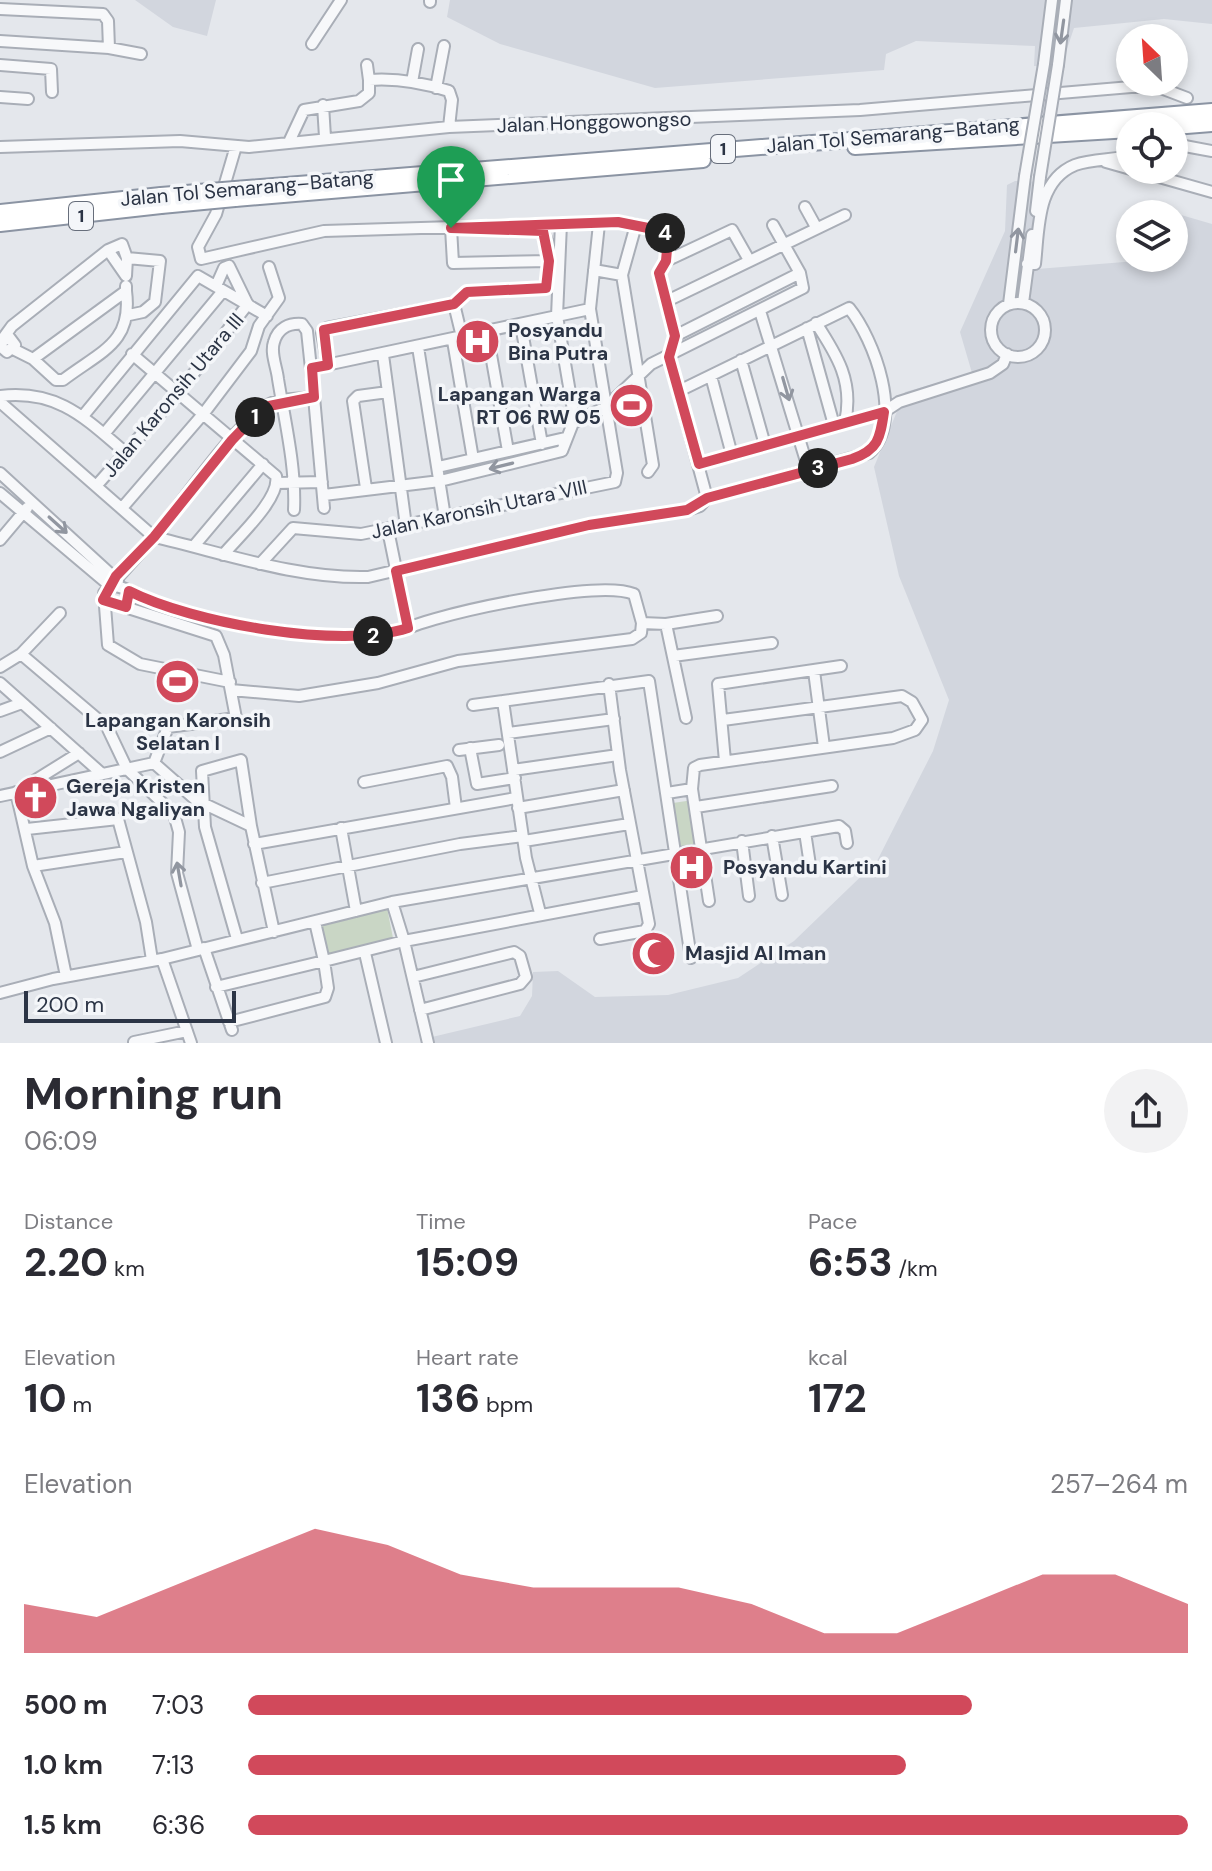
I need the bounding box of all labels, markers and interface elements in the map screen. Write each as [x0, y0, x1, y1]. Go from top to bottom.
one-way arrow [1054, 19, 1069, 44]
north arrow [1116, 24, 1188, 96]
map controls [1116, 24, 1188, 272]
street label: Jalan Honggowongso [496, 106, 692, 138]
street label: Jalan Tol Semarang–Batang [765, 111, 1021, 159]
button: locate [1116, 112, 1188, 184]
road number: 1 [711, 135, 735, 163]
pin [417, 146, 485, 228]
icon: arrive [429, 158, 473, 202]
street label: Jalan Tol Semarang–Batang [119, 164, 375, 212]
button: layers [1116, 200, 1188, 272]
road number: 1 [69, 202, 93, 230]
pin: 4 [645, 213, 685, 253]
text: 4 [658, 218, 672, 247]
one-way arrow [1010, 227, 1025, 254]
street label: Jalan Karonsih Utara III [97, 307, 249, 483]
place label: Posyandu Bina Putra [508, 317, 608, 366]
hospital icon: Posyandu Bina Putra [453, 318, 501, 366]
one-way arrow [780, 376, 795, 402]
place label: Lapangan Warga RT 06 RW 05 [438, 381, 601, 430]
sports icon: Lapangan Warga RT 06 RW 05 [608, 382, 656, 430]
pin: 1 [235, 397, 275, 437]
text: 1 [251, 402, 259, 431]
pin: 3 [798, 448, 838, 488]
text: 3 [811, 453, 825, 482]
one-way arrow [489, 459, 515, 474]
street label: Jalan Karonsih Utara VIII [369, 473, 589, 545]
one-way arrow [48, 515, 68, 533]
pin: 2 [353, 616, 393, 656]
text: 2 [367, 621, 379, 650]
sports icon: Lapangan Karonsih Selatan I [154, 657, 202, 705]
place label: Lapangan Karonsih Selatan I [85, 707, 271, 756]
place label: Gereja Kristen Jawa Ngaliyan [66, 773, 205, 822]
church icon: Gereja Kristen Jawa Ngaliyan [11, 774, 59, 822]
hospital icon: Posyandu Kartini [668, 843, 716, 891]
place label: Posyandu Kartini [723, 854, 887, 880]
one-way arrow [171, 862, 186, 887]
mosque icon: Masjid Al Iman [630, 929, 678, 977]
place label: Masjid Al Iman [685, 940, 826, 966]
scale bar [24, 987, 236, 1023]
text: 200 m [36, 990, 104, 1019]
text: Morning run [24, 1065, 283, 1123]
button: share [1104, 1069, 1188, 1153]
text: 06:09 [24, 1124, 97, 1158]
text: Distance [24, 1207, 113, 1236]
text: Time [416, 1207, 466, 1236]
text: Pace [808, 1207, 857, 1236]
text: 2.20 [24, 1236, 108, 1288]
text: 15:09 [416, 1236, 519, 1288]
text: 6:53 [808, 1236, 893, 1288]
text: km [108, 1254, 145, 1283]
text: /km [893, 1254, 938, 1283]
text: Elevation [24, 1343, 116, 1372]
text: Heart rate [416, 1343, 519, 1372]
text: kcal [808, 1343, 848, 1372]
text: 10 [24, 1372, 67, 1424]
text: 136 [416, 1372, 480, 1424]
text: 172 [808, 1372, 867, 1424]
text: m [67, 1390, 92, 1419]
text: bpm [480, 1390, 533, 1419]
text: Elevation [24, 1467, 132, 1501]
text: 257–264 m [1050, 1467, 1188, 1501]
text: 500 m [24, 1688, 107, 1722]
text: 7:03 [152, 1688, 204, 1722]
text: 1.0 km [24, 1748, 103, 1782]
text: 7:13 [152, 1748, 195, 1782]
text: 1.5 km [24, 1808, 102, 1842]
text: 6:36 [152, 1808, 205, 1842]

